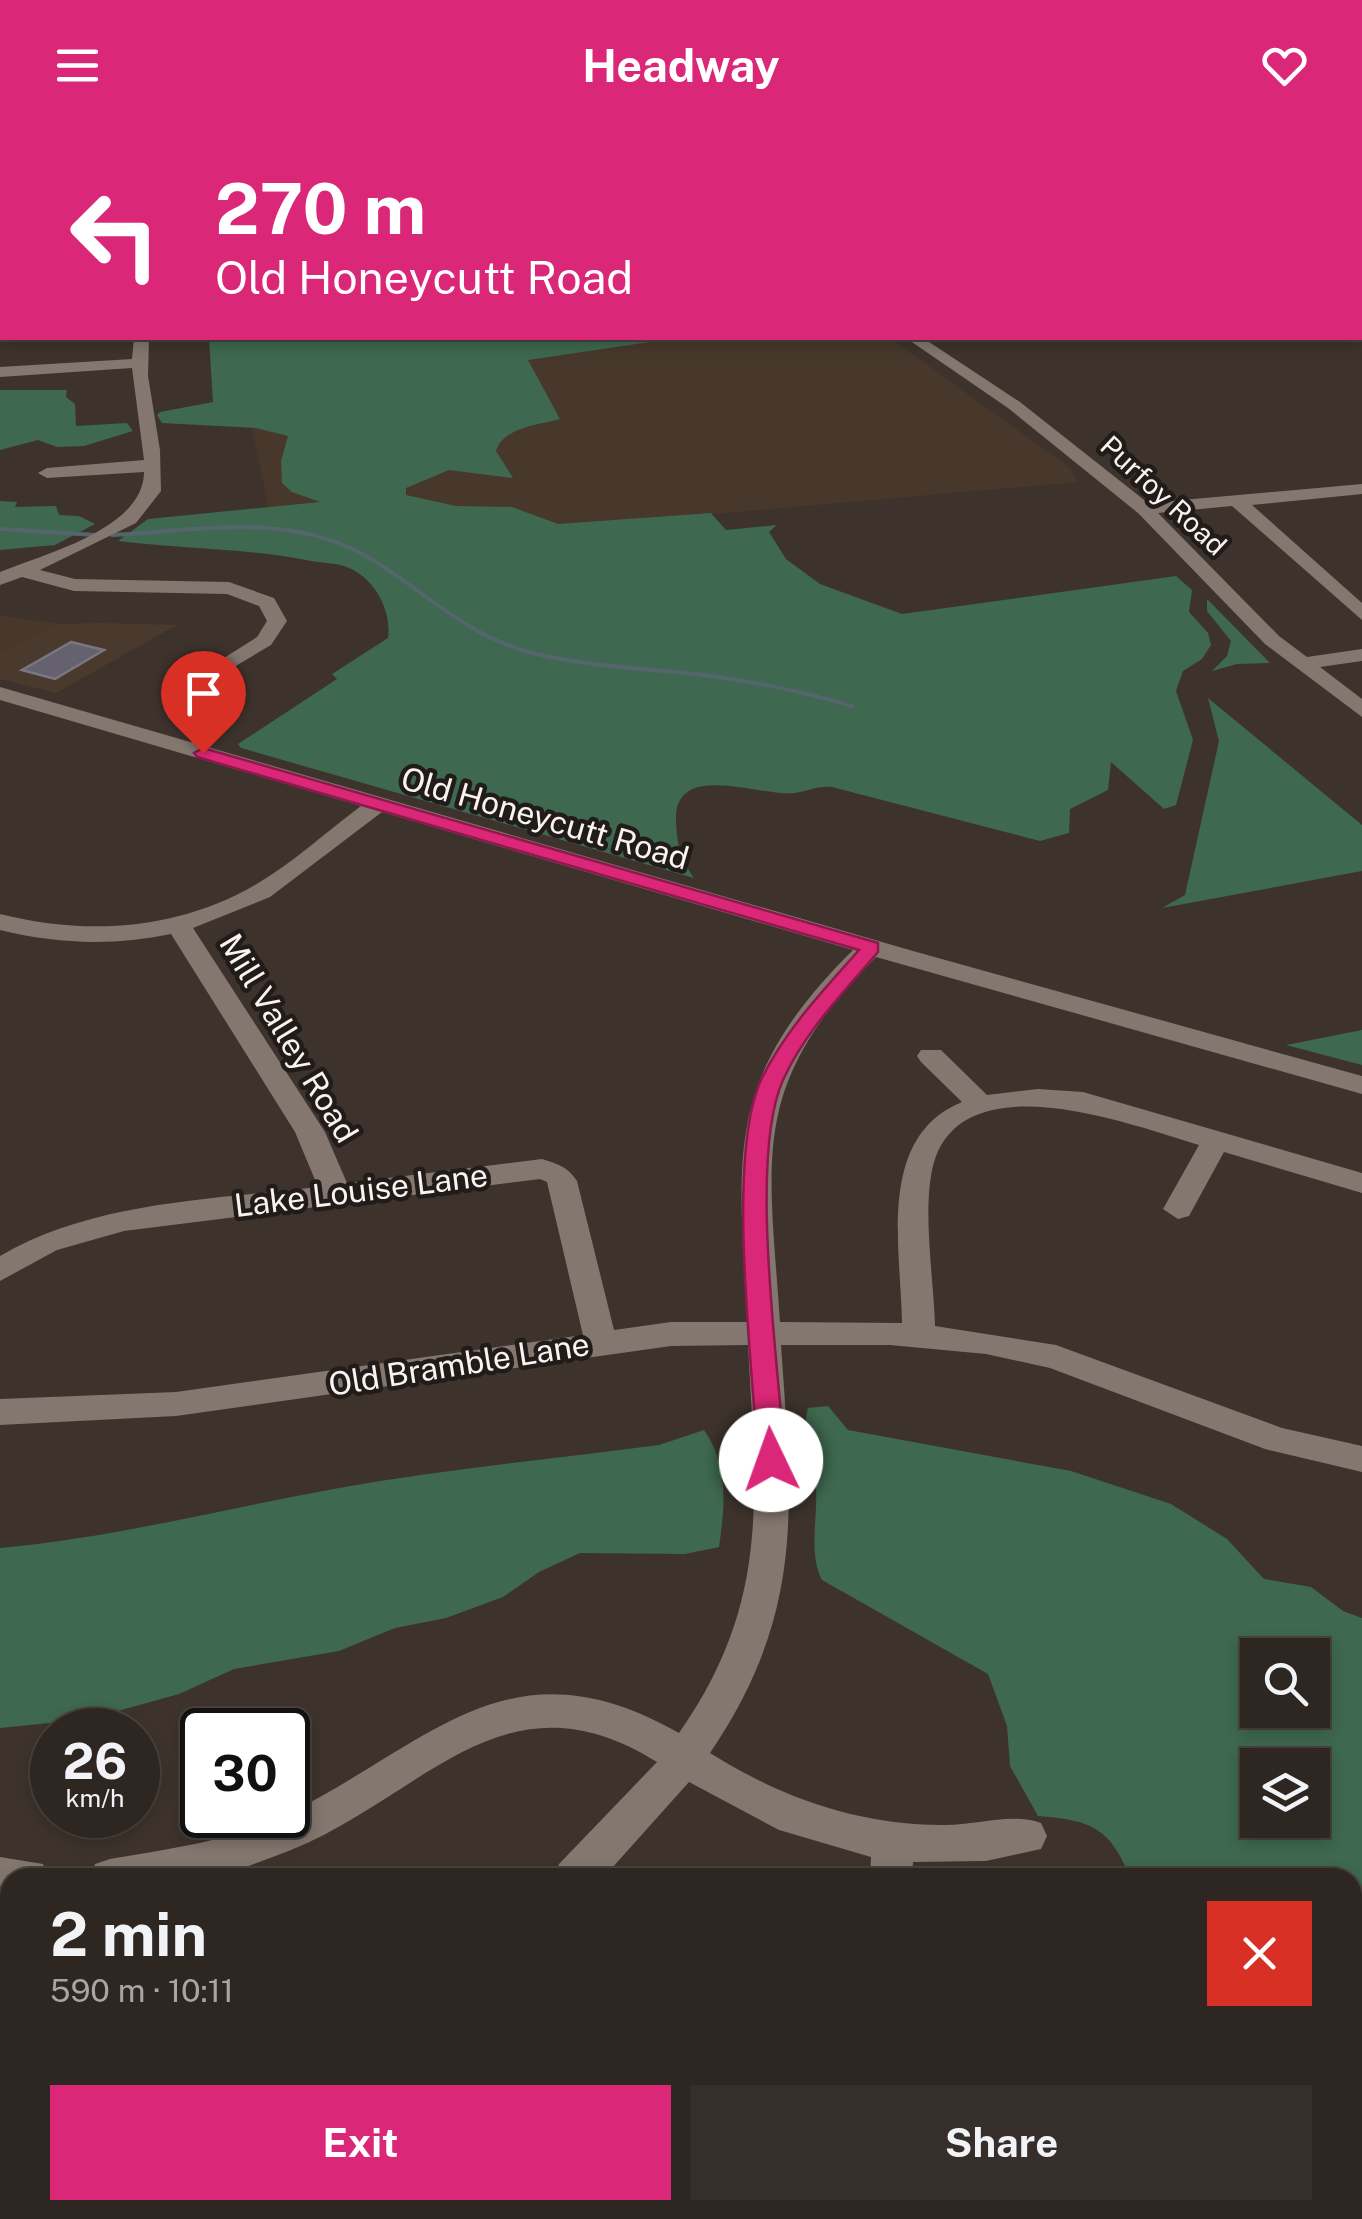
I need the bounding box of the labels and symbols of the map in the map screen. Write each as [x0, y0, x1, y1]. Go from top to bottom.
street label: Purfoy Road [1094, 428, 1234, 562]
pin [161, 651, 246, 754]
street label: Old Honeycutt Road [397, 759, 693, 877]
street label: Mill Valley Road [212, 927, 366, 1149]
street label: Lake Louise Lane [232, 1156, 490, 1224]
street label: Old Bramble Lane [326, 1325, 592, 1403]
position arrow [719, 1408, 823, 1512]
speed limit sign: 30 [180, 1708, 310, 1838]

